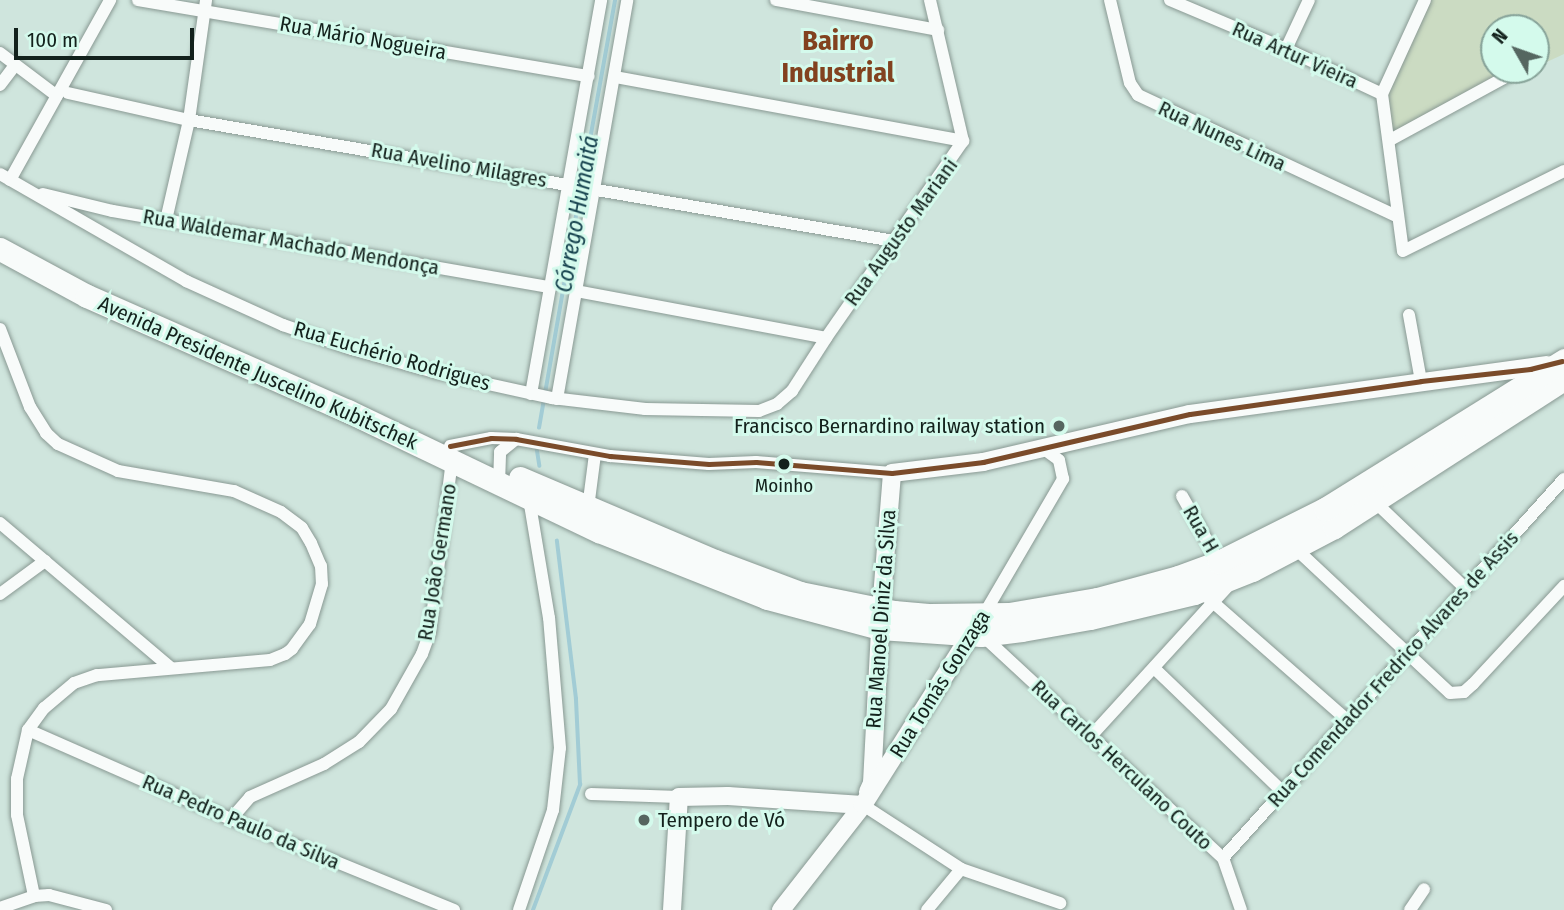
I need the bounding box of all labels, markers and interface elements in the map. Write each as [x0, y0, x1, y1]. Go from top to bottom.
street label: Rua Mário Nogueira [278, 11, 448, 65]
scale bar [18, 14, 198, 58]
north arrow [1480, 14, 1550, 84]
street label: Rua Artur Vieira [1228, 16, 1362, 94]
district label: Bairro Industrial [782, 24, 894, 90]
text: N [1488, 25, 1513, 48]
text: 100 m [27, 27, 78, 53]
street label: Rua Nunes Lima [1154, 95, 1290, 177]
water label: Córrego Humaitá [550, 133, 604, 295]
street label: Rua Avelino Milagres [369, 137, 549, 193]
street label: Rua Augusto Mariani [839, 153, 963, 311]
street label: Rua Waldemar Machado Mendonça [141, 204, 441, 280]
street label: Avenida Presidente Juscelino Kubitschek [94, 291, 422, 455]
street label: Rua Euchério Rodrigues [291, 316, 493, 396]
place label: Francisco Bernardino railway station [734, 413, 1045, 439]
marker: Francisco Bernardino railway station [1051, 418, 1067, 434]
marker: Moinho [777, 457, 791, 471]
place label: Moinho [755, 475, 813, 497]
street label: Rua João Germano [412, 482, 462, 642]
street label: Rua H [1177, 501, 1225, 557]
street label: Rua Manoel Diniz da Silva [861, 508, 901, 730]
street label: Rua Comendador Fredrico Alvares de Assis [1262, 526, 1524, 812]
street label: Rua Tomás Gonzaga [884, 605, 996, 763]
street label: Rua Carlos Herculano Couto [1026, 674, 1218, 856]
street label: Rua Pedro Paulo da Silva [139, 769, 343, 875]
place label: Tempero de Vó [658, 807, 785, 833]
marker: Tempero de Vó [636, 812, 652, 828]

